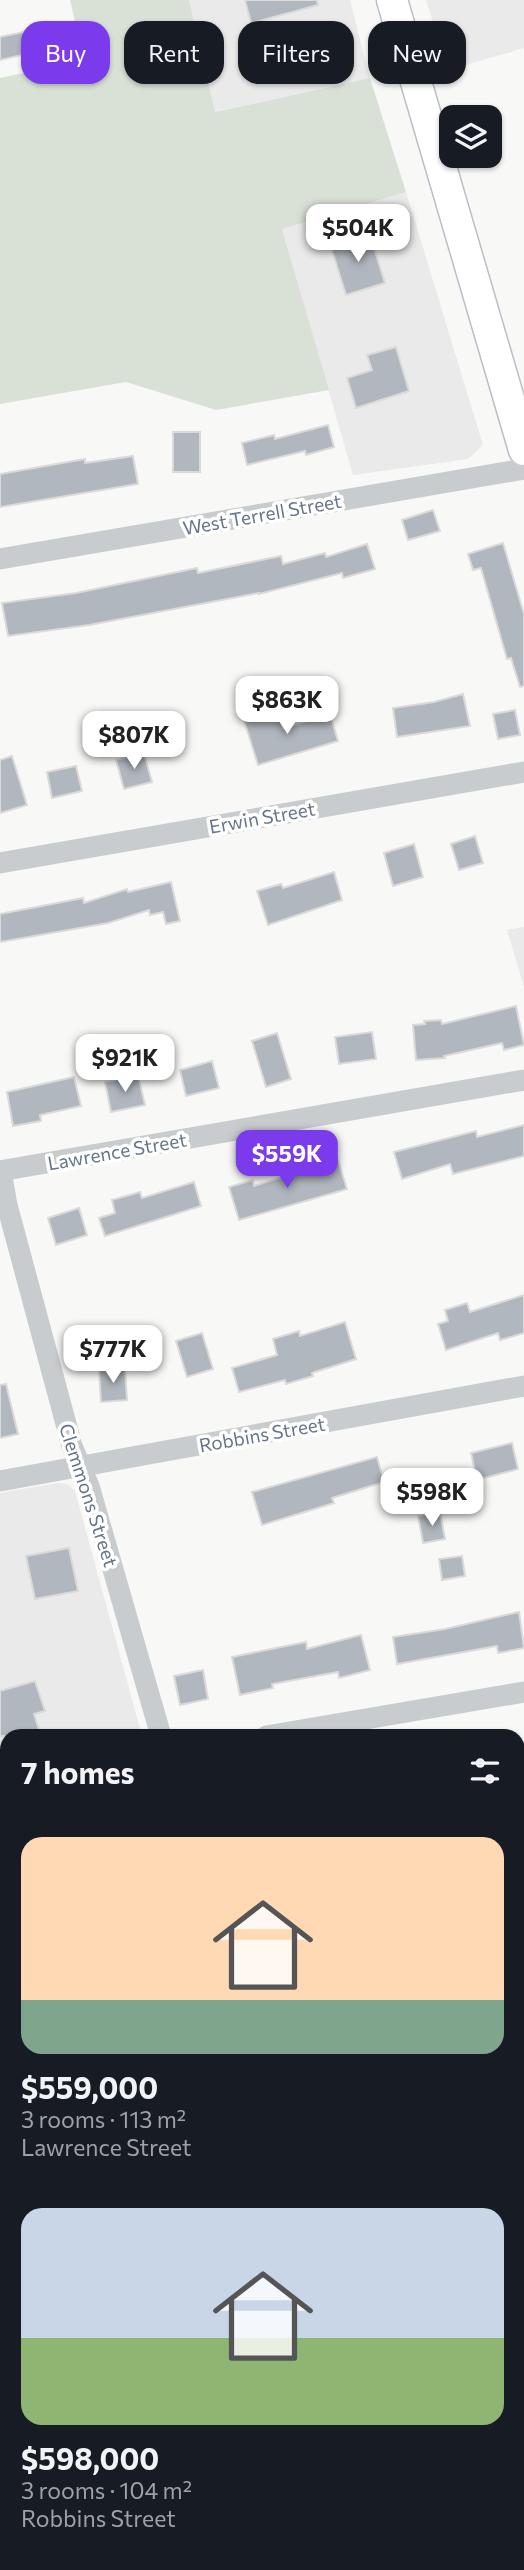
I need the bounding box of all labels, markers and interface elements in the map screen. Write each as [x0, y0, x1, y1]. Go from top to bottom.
chip: Buy [21, 21, 110, 84]
chip: Rent [124, 21, 224, 84]
chip: Filters [238, 21, 354, 84]
chip: New [368, 21, 466, 84]
map controls [439, 105, 502, 168]
button: layers [439, 105, 502, 168]
pin: $504K [309, 204, 407, 264]
text: $504K [322, 213, 394, 241]
street label: West Terrell Street [181, 489, 343, 539]
pin: $863K [238, 676, 336, 736]
text: $863K [252, 685, 322, 713]
pin: $807K [85, 712, 183, 771]
text: $807K [98, 720, 170, 748]
street label: Erwin Street [207, 796, 317, 838]
pin: $921K [76, 1034, 174, 1094]
text: $921K [92, 1043, 158, 1071]
street label: Lawrence Street [46, 1127, 188, 1175]
pin: $559K [238, 1130, 336, 1190]
text: $559K [252, 1139, 322, 1167]
pin: $777K [64, 1326, 162, 1385]
text: $777K [79, 1334, 147, 1362]
street label: Robbins Street [197, 1412, 327, 1456]
street label: Clemmons Street [55, 1420, 123, 1570]
pin: $598K [383, 1468, 481, 1528]
text: $598K [396, 1477, 468, 1505]
icon: filters [466, 1752, 504, 1790]
text: 7 homes [21, 1753, 134, 1790]
icon: home [200, 1882, 326, 2008]
text: $559,000 [21, 2068, 158, 2105]
text: 3 rooms · 113 m² [21, 2105, 186, 2133]
text: Lawrence Street [21, 2133, 191, 2161]
icon: home [200, 2253, 326, 2379]
text: $598,000 [21, 2439, 159, 2476]
text: 3 rooms · 104 m² [21, 2476, 192, 2504]
text: Robbins Street [21, 2504, 176, 2532]

